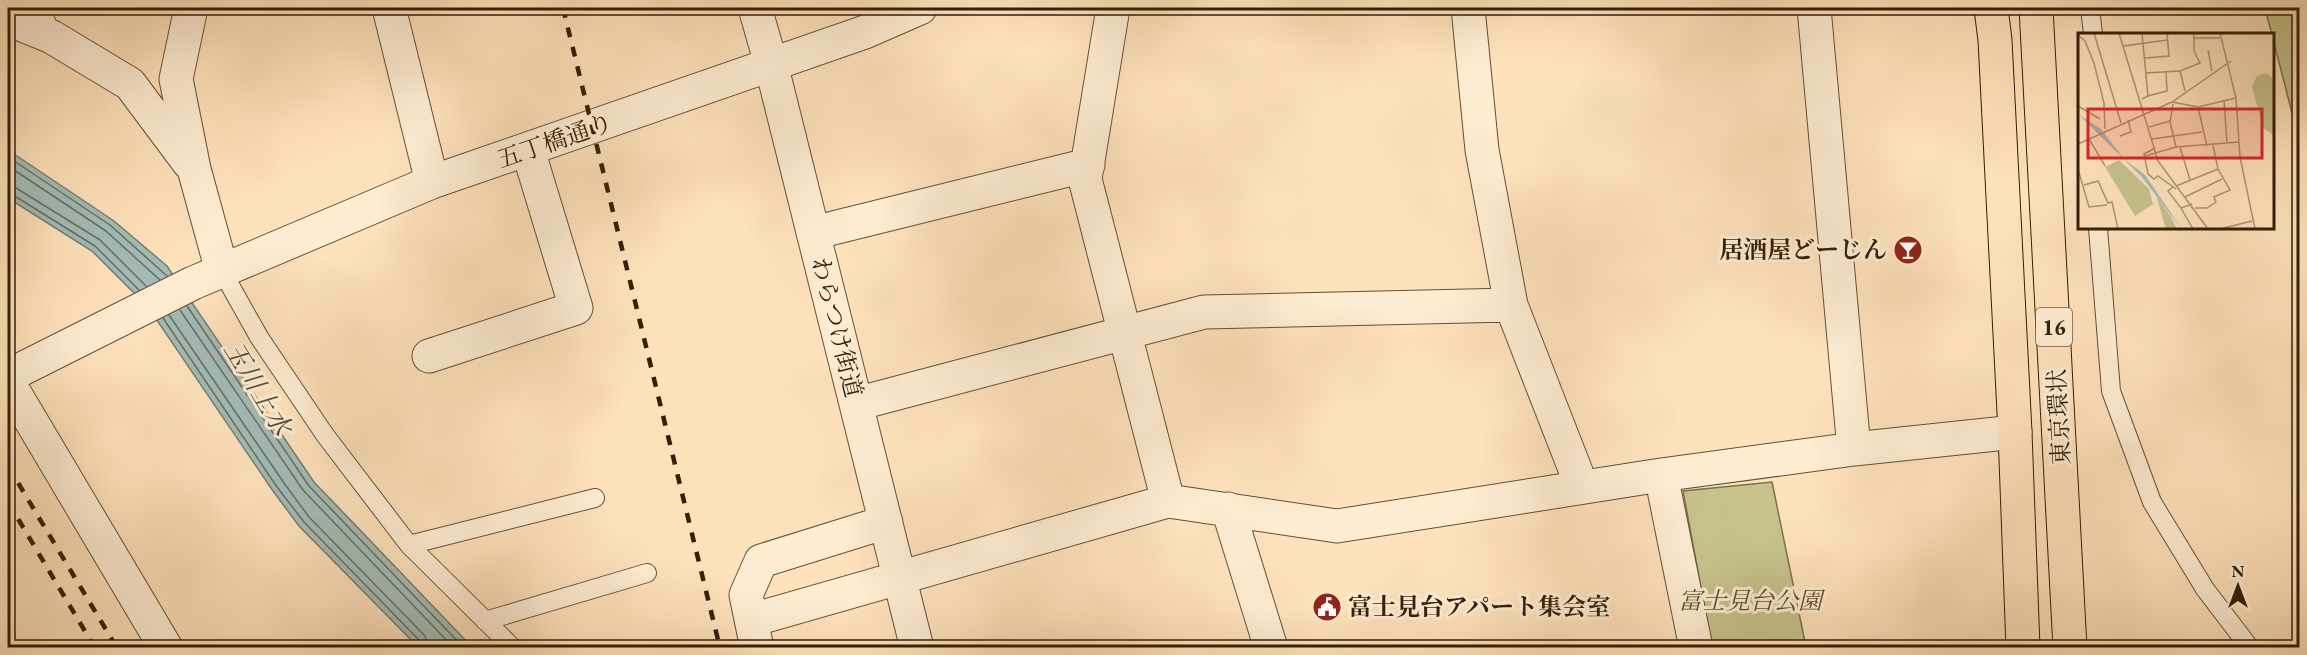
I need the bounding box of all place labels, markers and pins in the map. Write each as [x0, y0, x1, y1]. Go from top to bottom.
place label: 居酒屋どーじん [1719, 234, 1887, 265]
bar icon: 居酒屋どーじん [1892, 234, 1924, 266]
public building icon: 富士見台アパート集会室 [1311, 591, 1343, 623]
place label: 富士見台アパート集会室 [1348, 591, 1610, 622]

